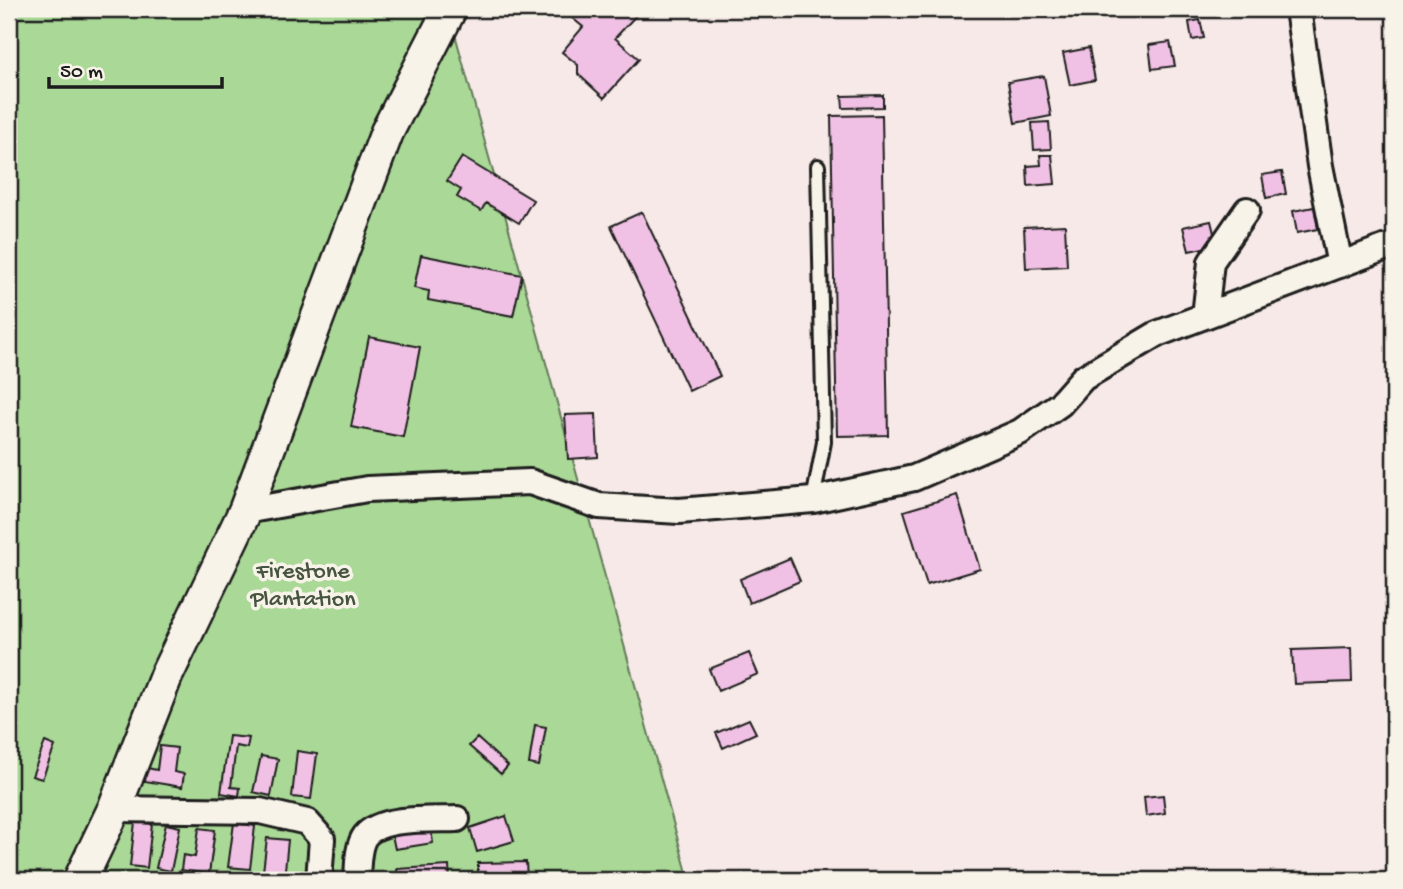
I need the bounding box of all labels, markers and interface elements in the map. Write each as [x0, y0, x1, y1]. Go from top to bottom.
scale bar [49, 46, 222, 90]
text: 50 m [60, 61, 103, 86]
park label: Firestone Plantation [249, 558, 356, 615]

